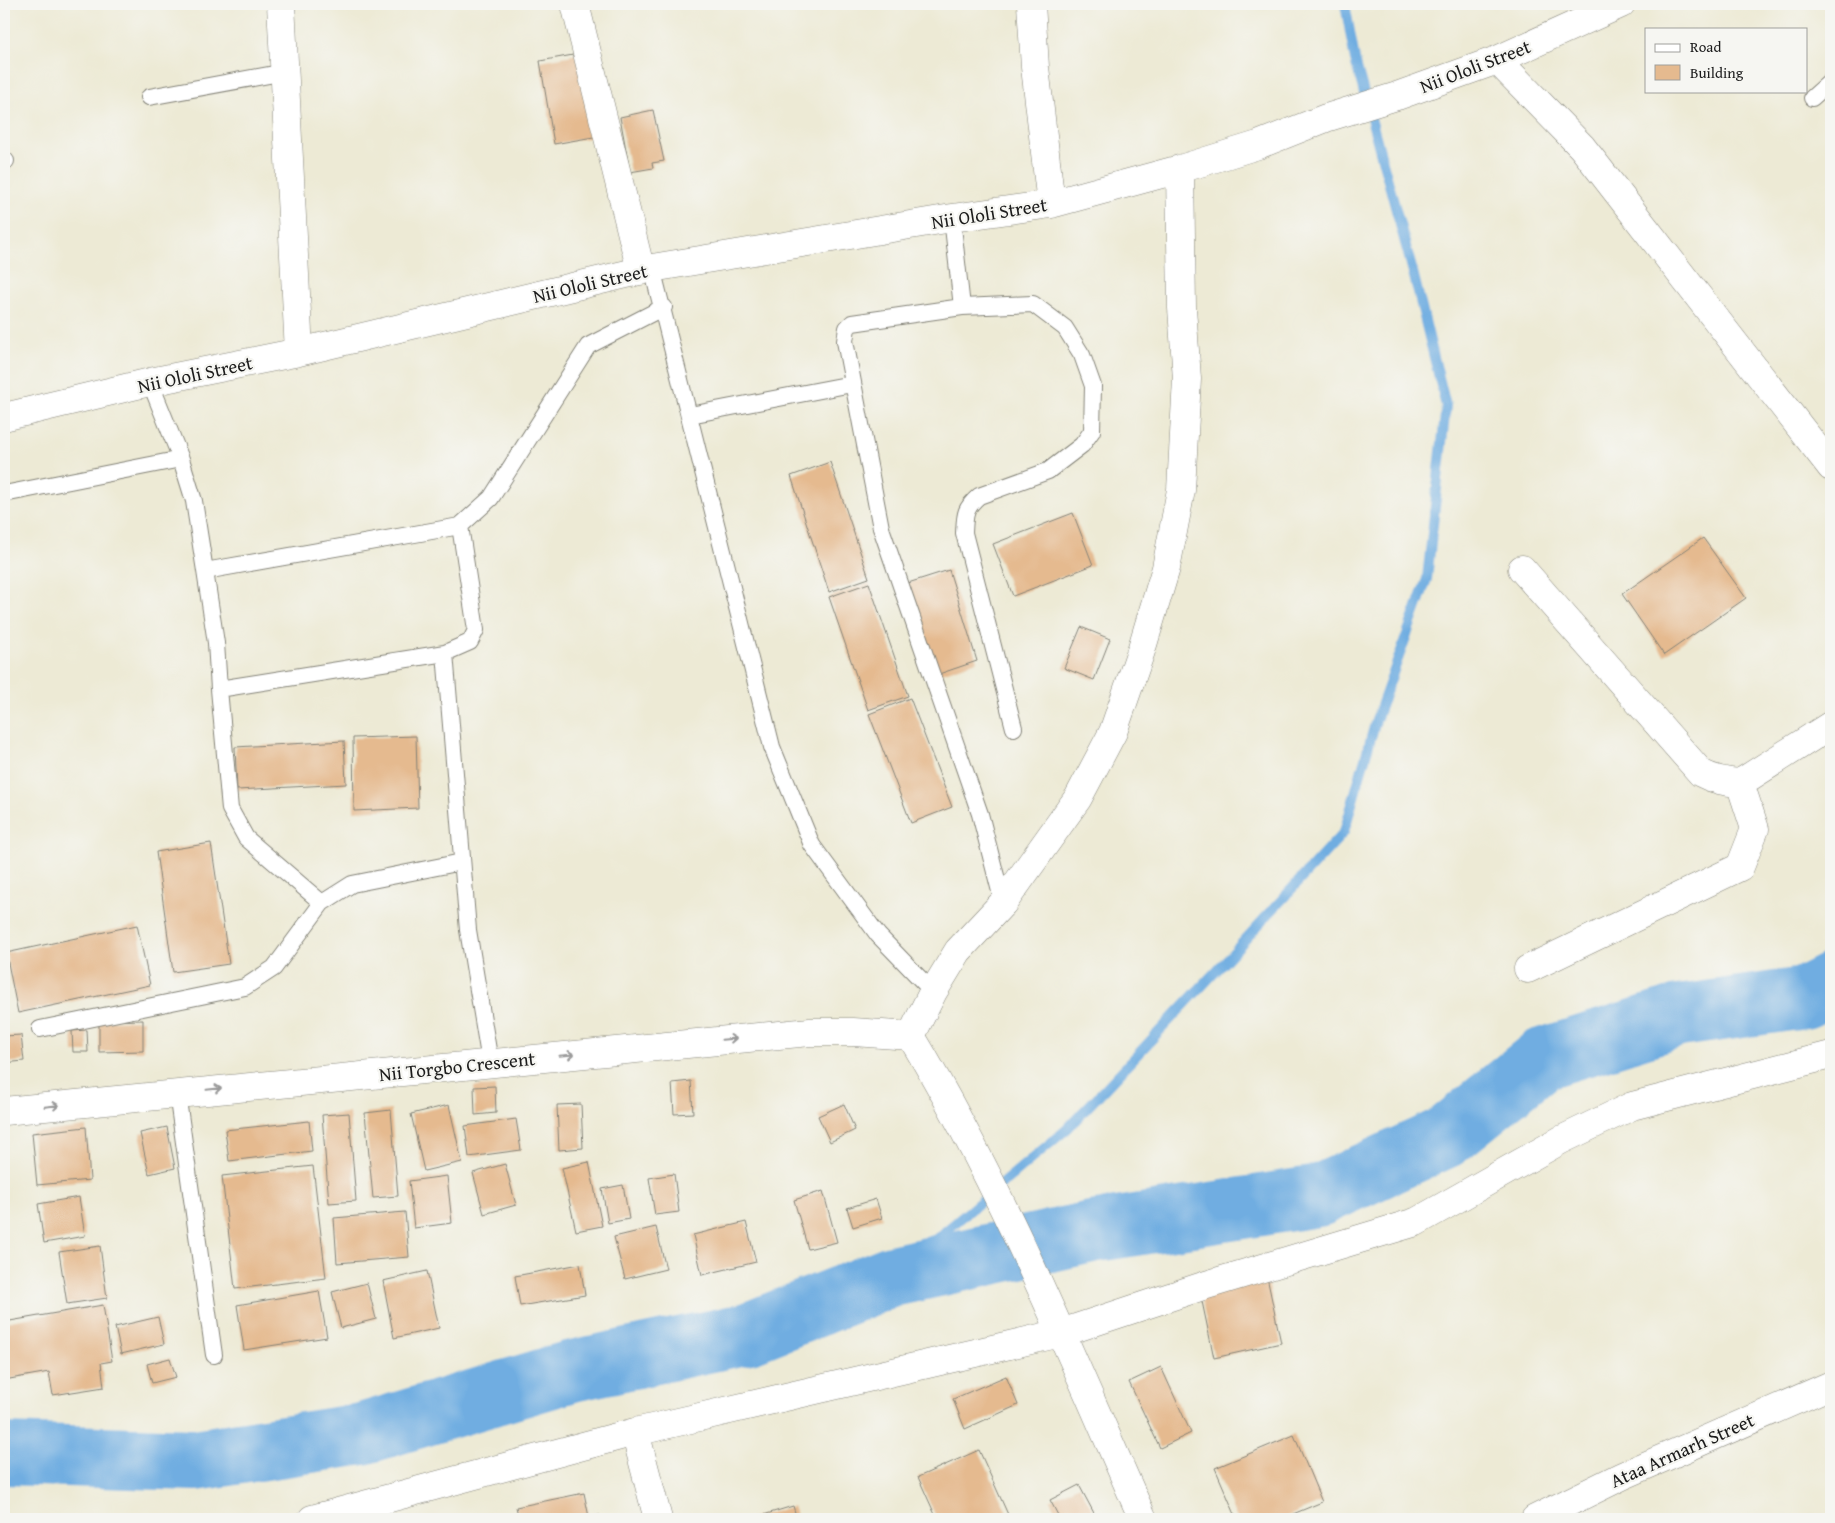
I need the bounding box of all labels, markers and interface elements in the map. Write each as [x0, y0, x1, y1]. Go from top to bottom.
legend [1645, 28, 1808, 92]
street label: Nii Ololi Street [1415, 32, 1535, 100]
text: Road [1690, 36, 1721, 57]
text: Building [1690, 62, 1744, 83]
street label: Nii Ololi Street [929, 190, 1049, 236]
street label: Nii Ololi Street [530, 256, 650, 310]
street label: Nii Ololi Street [135, 348, 255, 400]
one-way arrow [721, 1035, 737, 1044]
street label: Nii Torgbo Crescent [378, 1044, 537, 1088]
one-way arrow [559, 1050, 575, 1060]
one-way arrow [206, 1085, 222, 1094]
one-way arrow [44, 1101, 60, 1111]
street label: Ataa Armarh Street [1606, 1406, 1759, 1494]

